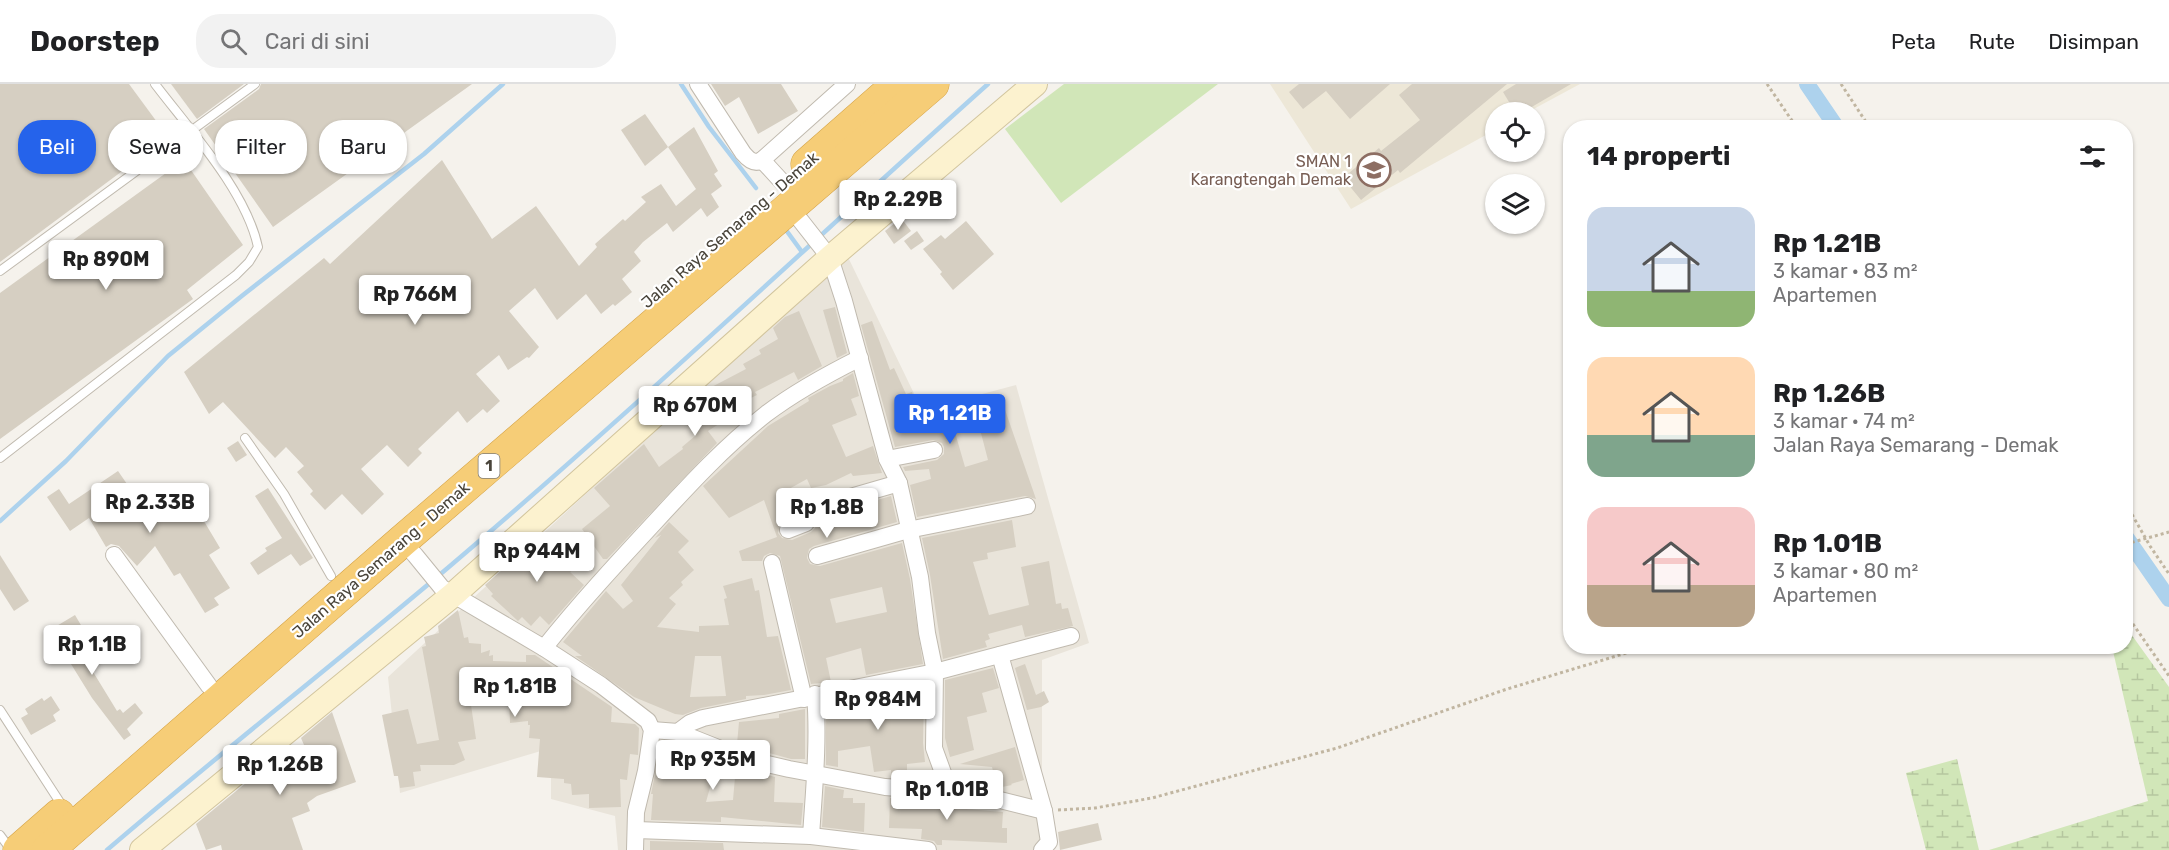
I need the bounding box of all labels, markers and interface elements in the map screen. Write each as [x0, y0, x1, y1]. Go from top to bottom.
search box [196, 14, 616, 68]
text: Doorstep [30, 25, 160, 58]
icon: search [217, 25, 250, 58]
text: Cari di sini [265, 28, 370, 55]
text: Peta [1891, 29, 1936, 54]
text: Rute [1969, 29, 2015, 54]
text: Disimpan [2048, 29, 2139, 54]
map controls [1485, 102, 1545, 234]
button: locate [1485, 102, 1545, 162]
chip: Beli [18, 120, 96, 174]
chip: Sewa [108, 120, 203, 174]
chip: Filter [215, 120, 307, 174]
chip: Baru [319, 120, 407, 174]
icon: filters [2076, 140, 2109, 173]
text: 14 properti [1587, 141, 1730, 172]
street label: Jalan Raya Semarang - Demak [638, 147, 823, 312]
place label: SMAN 1 Karangtengah Demak [1190, 152, 1352, 189]
school or university icon: SMAN 1 Karangtengah Demak [1356, 152, 1392, 188]
button: layers [1485, 174, 1545, 234]
pin: Rp 2.29B [836, 180, 960, 231]
text: Rp 2.29B [853, 187, 943, 211]
text: Rp 1.21B [1773, 228, 1881, 259]
icon: home [1635, 231, 1707, 303]
pin: Rp 890M [51, 240, 161, 291]
text: Rp 890M [62, 247, 150, 271]
text: 3 kamar · 83 m² [1773, 259, 1918, 283]
pin: Rp 766M [360, 275, 470, 326]
text: Rp 766M [373, 282, 457, 306]
text: Apartemen [1773, 283, 1877, 307]
text: Rp 1.26B [1773, 378, 1885, 409]
icon: home [1635, 381, 1707, 453]
pin: Rp 670M [640, 386, 750, 437]
text: Rp 670M [653, 393, 737, 417]
pin: Rp 1.21B [888, 394, 1012, 445]
text: Rp 1.21B [908, 401, 992, 425]
text: 3 kamar · 74 m² [1773, 409, 1915, 433]
text: Jalan Raya Semarang - Demak [1773, 433, 2059, 457]
road number: 1 [478, 454, 500, 478]
street label: Jalan Raya Semarang - Demak [289, 477, 474, 642]
pin: Rp 2.33B [88, 483, 212, 534]
pin: Rp 1.8B [772, 488, 882, 539]
text: Rp 2.33B [105, 490, 195, 514]
text: Rp 1.8B [790, 495, 864, 519]
text: Rp 1.01B [1773, 528, 1882, 559]
icon: home [1635, 531, 1707, 603]
pin: Rp 944M [482, 532, 592, 583]
text: Rp 944M [493, 539, 581, 563]
text: 3 kamar · 80 m² [1773, 559, 1918, 583]
text: Apartemen [1773, 583, 1877, 607]
pin: Rp 1.1B [37, 625, 147, 676]
text: Rp 1.1B [57, 632, 127, 656]
pin: Rp 1.81B [453, 667, 577, 718]
text: Rp 1.81B [473, 674, 557, 698]
pin: Rp 984M [823, 680, 933, 731]
text: Rp 984M [834, 687, 922, 711]
pin: Rp 935M [658, 740, 768, 791]
pin: Rp 1.26B [218, 745, 342, 796]
text: Rp 935M [670, 747, 756, 771]
text: Rp 1.26B [237, 752, 323, 776]
pin: Rp 1.01B [885, 770, 1009, 821]
text: Rp 1.01B [905, 777, 989, 801]

